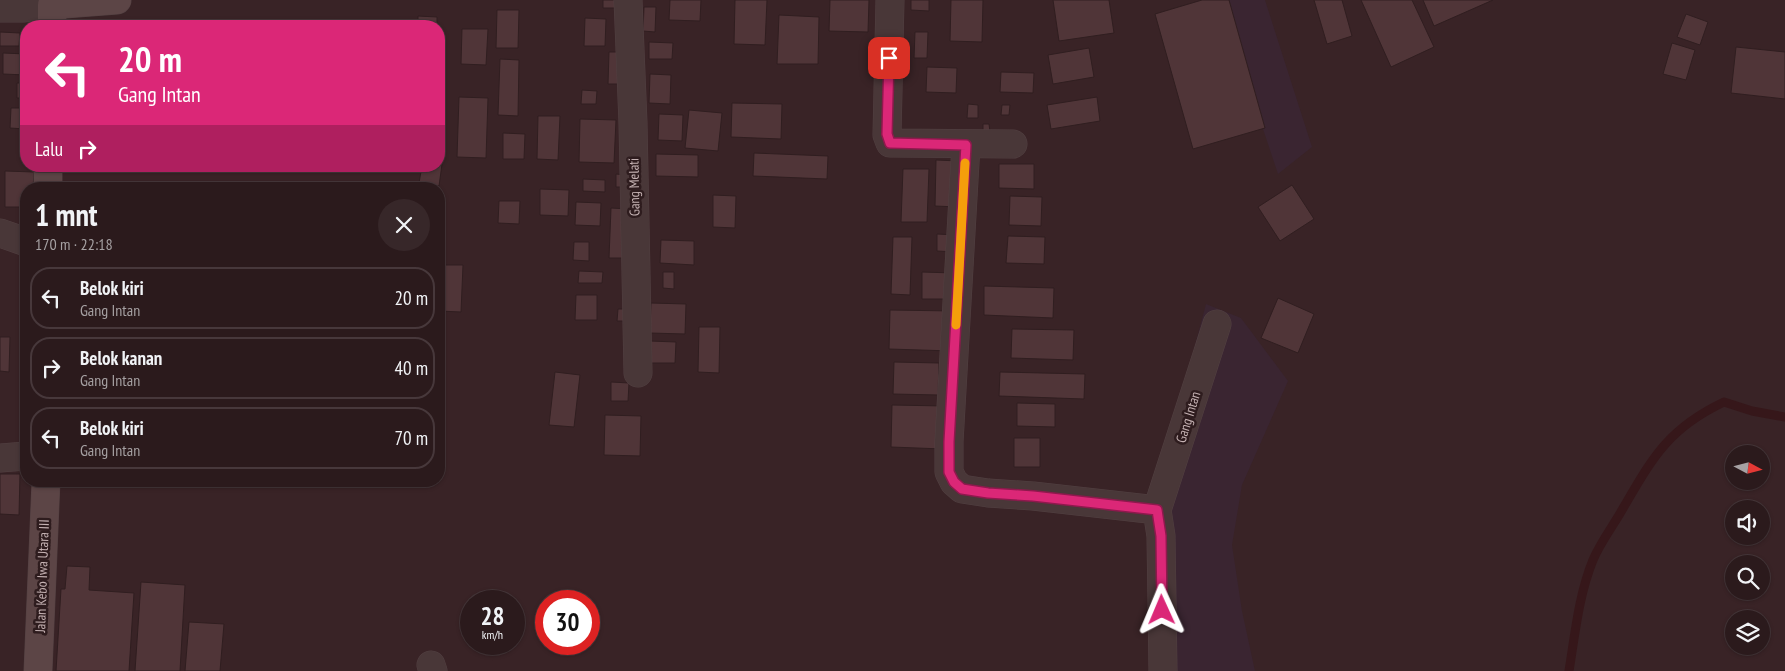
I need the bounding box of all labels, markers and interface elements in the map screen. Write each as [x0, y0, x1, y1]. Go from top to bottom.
text: 20 m [118, 36, 182, 82]
pin [868, 37, 910, 79]
icon: left [35, 40, 100, 105]
icon: arrive [875, 44, 903, 72]
text: Gang Intan [118, 80, 201, 108]
icon: right [73, 135, 101, 163]
text: Lalu [35, 137, 63, 161]
street label: Gang Melati [624, 158, 644, 216]
text: 1 mnt [35, 195, 98, 234]
button: close [378, 199, 430, 251]
text: 170 m · 22:18 [35, 234, 113, 254]
text: Belok kiri [80, 276, 144, 300]
icon: left [37, 284, 65, 312]
text: 20 m [395, 286, 428, 310]
text: Gang Intan [80, 300, 140, 320]
text: Belok kanan [80, 346, 162, 370]
icon: right [37, 354, 65, 382]
text: 40 m [395, 356, 428, 380]
text: Gang Intan [80, 370, 140, 390]
street label: Gang Intan [1172, 389, 1204, 445]
text: Belok kiri [80, 416, 144, 440]
icon: left [37, 424, 65, 452]
text: 70 m [395, 426, 428, 450]
text: Gang Intan [80, 440, 140, 460]
north arrow [1725, 445, 1770, 490]
map controls [1725, 445, 1770, 655]
button: sound [1725, 500, 1770, 545]
street label: Jalan Kebo Iwa Utara III [31, 519, 53, 634]
button: search [1725, 555, 1770, 600]
position arrow [1135, 583, 1187, 635]
speed limit sign: 30 [535, 590, 600, 655]
text: 28 [481, 600, 504, 632]
button: layers [1725, 610, 1770, 655]
text: km/h [482, 627, 503, 642]

